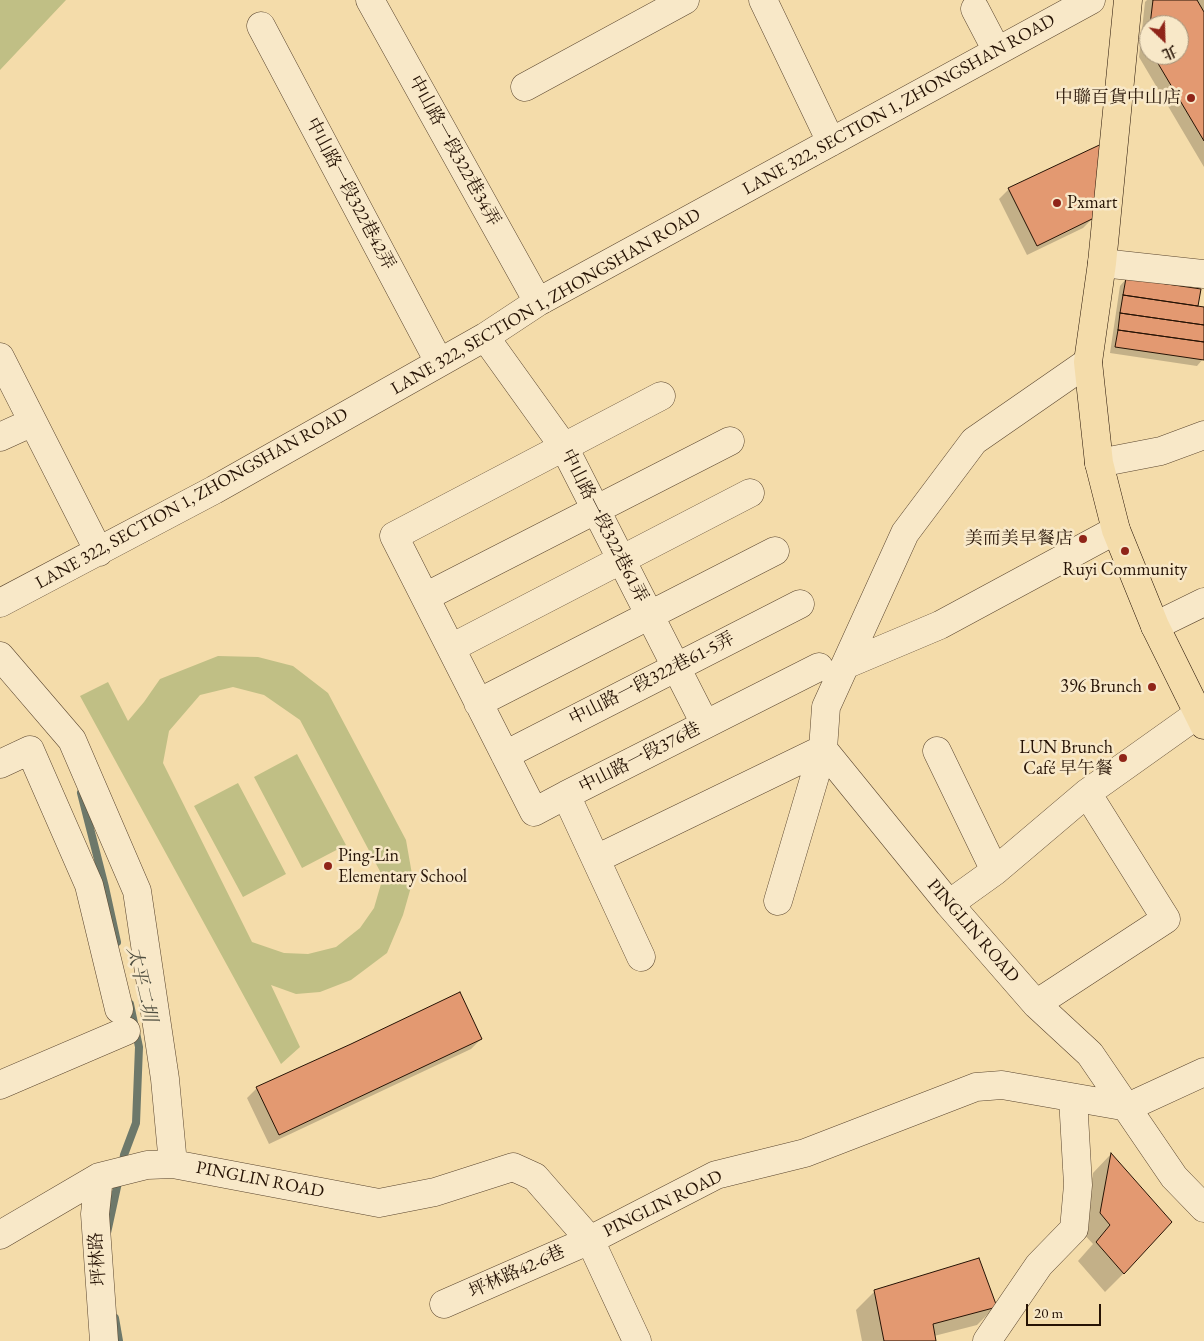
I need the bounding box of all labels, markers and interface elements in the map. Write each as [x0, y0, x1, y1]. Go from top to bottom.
street label: LANE 322, SECTION 1, ZHONGSHAN ROAD [739, 10, 1059, 200]
north arrow [1139, 15, 1189, 65]
text: 北 [1160, 42, 1180, 64]
street label: 中山路一段322巷34弄 [404, 72, 504, 230]
place label: 中聯百貨中山店 [1055, 87, 1181, 109]
marker: 中聯百貨中山店 [1185, 92, 1197, 104]
street label: 中山路一段322巷42弄 [301, 114, 399, 274]
place label: Pxmart [1067, 192, 1118, 214]
marker: Pxmart [1051, 197, 1063, 209]
street label: LANE 322, SECTION 1, ZHONGSHAN ROAD [387, 204, 705, 400]
street label: LANE 322, SECTION 1, ZHONGSHAN ROAD [32, 404, 352, 594]
street label: 中山路一段322巷61弄 [556, 446, 652, 606]
place label: 美而美早餐店 [965, 528, 1073, 550]
marker: 美而美早餐店 [1077, 533, 1089, 545]
marker: Ruyi Community [1119, 545, 1131, 557]
place label: Ruyi Community [1063, 559, 1187, 581]
street label: 中山路一段322巷61-5弄 [566, 628, 738, 730]
place label: 396 Brunch [1060, 676, 1142, 698]
marker: 396 Brunch [1146, 681, 1158, 693]
street label: 中山路一段376巷 [575, 718, 705, 798]
place label: LUN Brunch Café 早午餐 [1019, 737, 1113, 780]
marker: LUN Brunch Café 早午餐 [1117, 752, 1129, 764]
place label: Ping-Lin Elementary School [338, 845, 467, 888]
marker: Ping-Lin Elementary School [322, 860, 334, 872]
street label: PINGLIN ROAD [922, 875, 1024, 987]
water label: 太平二圳 [121, 944, 161, 1024]
street label: PINGLIN ROAD [194, 1157, 326, 1203]
street label: PINGLIN ROAD [600, 1166, 726, 1242]
street label: 坪林路 [85, 1231, 111, 1287]
street label: 坪林路42-6巷 [466, 1241, 568, 1303]
scale bar [1029, 1294, 1104, 1326]
text: 20 m [1034, 1303, 1063, 1322]

